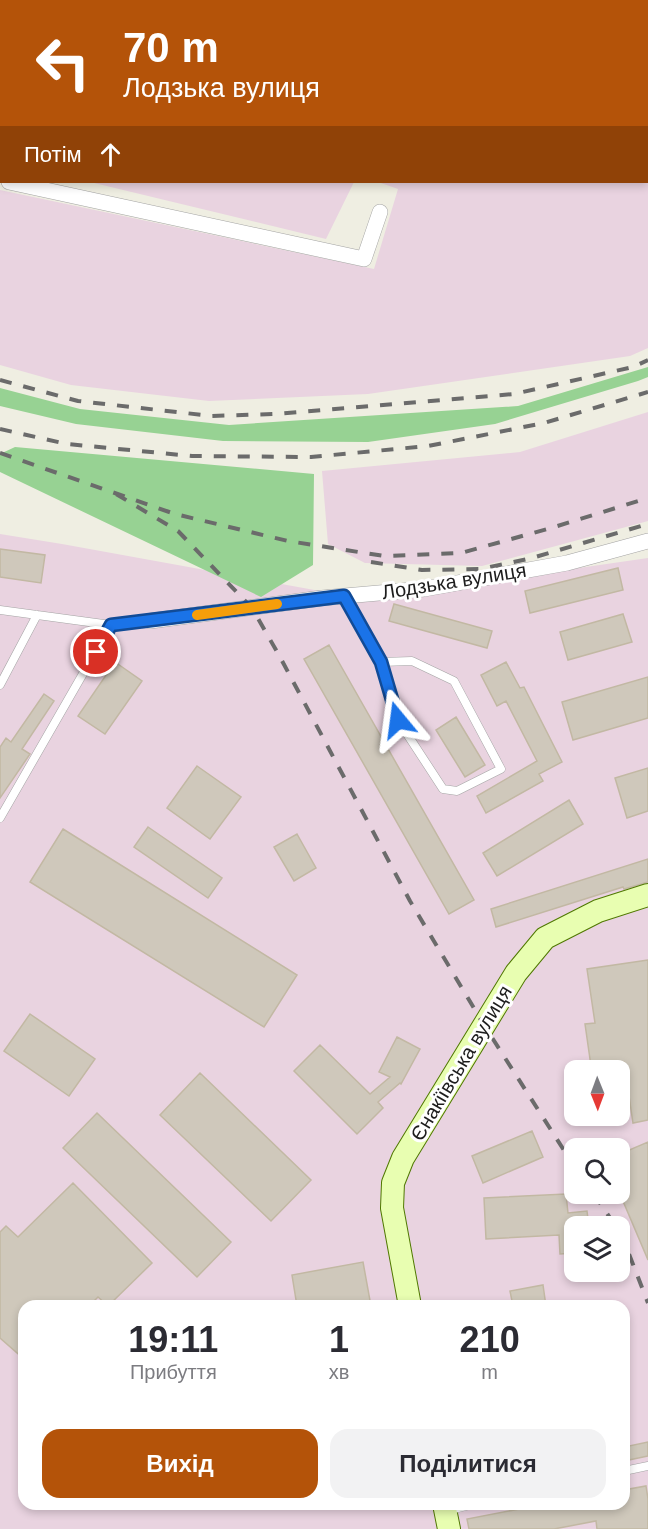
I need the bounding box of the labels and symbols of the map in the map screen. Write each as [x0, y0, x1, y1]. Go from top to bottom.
street label: Лодзька вулиця [380, 559, 528, 603]
pin [70, 626, 121, 677]
position arrow [366, 688, 430, 752]
street label: Єнакіївська вулиця [406, 982, 516, 1144]
north arrow [564, 1060, 630, 1126]

